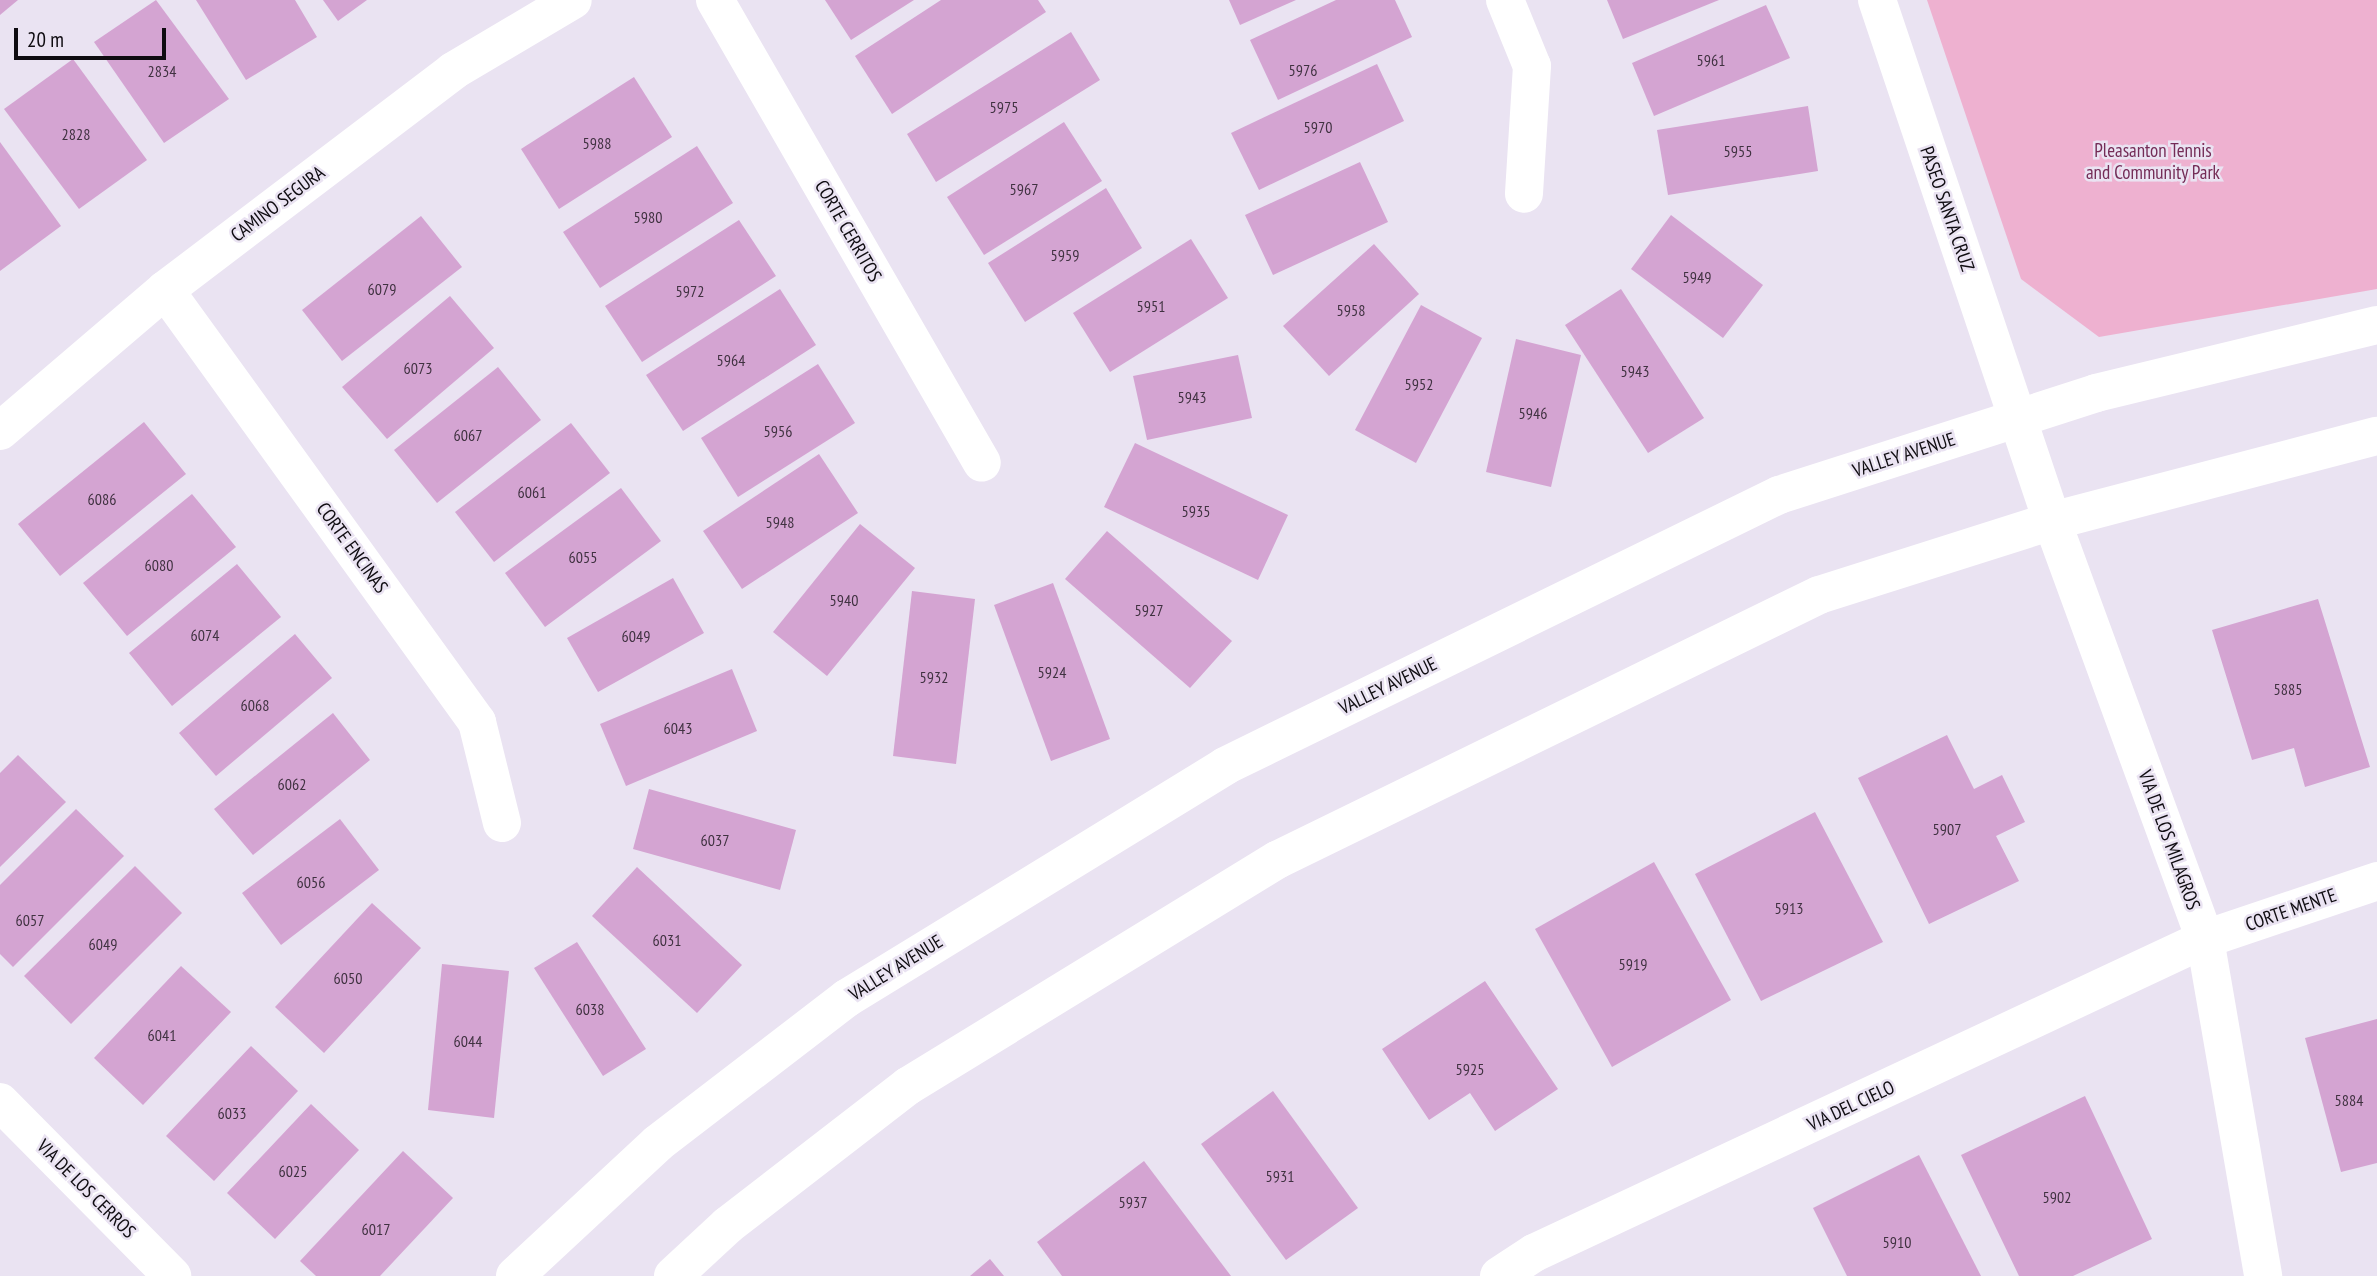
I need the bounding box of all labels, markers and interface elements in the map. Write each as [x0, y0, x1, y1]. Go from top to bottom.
scale bar [18, 14, 170, 58]
text: 20 m [27, 26, 64, 53]
house number: 5961 [1697, 50, 1725, 70]
house number: 5976 [1289, 60, 1317, 80]
house number: 2834 [148, 61, 176, 81]
house number: 5975 [990, 97, 1018, 117]
house number: 5970 [1304, 117, 1332, 137]
house number: 2828 [62, 124, 90, 144]
house number: 5988 [583, 133, 611, 153]
park label: Pleasanton Tennis and Community Park [2086, 140, 2220, 184]
house number: 5955 [1724, 141, 1752, 161]
street label: PASEO SANTA CRUZ [1915, 143, 1979, 275]
street label: CAMINO SEGURA [227, 161, 329, 247]
street label: CORTE CERRITOS [810, 176, 886, 286]
house number: 5967 [1010, 179, 1038, 199]
house number: 5980 [634, 207, 662, 227]
house number: 5959 [1051, 245, 1079, 265]
house number: 5949 [1683, 267, 1711, 287]
house number: 6079 [368, 279, 396, 299]
house number: 5972 [676, 281, 704, 301]
house number: 5951 [1137, 296, 1165, 316]
house number: 5958 [1337, 300, 1365, 320]
house number: 5964 [717, 350, 745, 370]
house number: 6073 [404, 358, 432, 378]
house number: 5943 [1621, 361, 1649, 381]
house number: 5952 [1405, 374, 1433, 394]
house number: 5943 [1178, 387, 1206, 407]
house number: 5946 [1519, 403, 1547, 423]
house number: 5956 [764, 421, 792, 441]
house number: 6067 [454, 425, 482, 445]
street label: VALLEY AVENUE [1850, 428, 1958, 482]
house number: 6061 [518, 482, 546, 502]
house number: 6086 [88, 489, 116, 509]
street label: CORTE ENCINAS [311, 498, 393, 598]
house number: 5935 [1182, 501, 1210, 521]
house number: 5948 [766, 512, 794, 532]
house number: 6055 [569, 547, 597, 567]
house number: 6080 [145, 555, 173, 575]
house number: 5940 [830, 590, 858, 610]
house number: 5927 [1135, 600, 1163, 620]
house number: 6074 [191, 625, 219, 645]
house number: 6049 [622, 626, 650, 646]
street label: VALLEY AVENUE [1335, 652, 1441, 720]
house number: 5924 [1038, 662, 1066, 682]
house number: 5932 [920, 667, 948, 687]
house number: 5885 [2274, 679, 2302, 699]
house number: 6068 [241, 695, 269, 715]
house number: 6043 [664, 718, 692, 738]
street label: VIA DE LOS MILAGROS [2133, 767, 2205, 913]
house number: 6062 [278, 774, 306, 794]
house number: 5907 [1933, 819, 1961, 839]
house number: 6037 [701, 830, 729, 850]
house number: 6056 [297, 872, 325, 892]
street label: CORTE MENTE [2243, 884, 2339, 936]
house number: 5913 [1775, 898, 1803, 918]
house number: 6057 [16, 910, 44, 930]
house number: 6031 [653, 930, 681, 950]
street label: VALLEY AVENUE [845, 930, 947, 1006]
house number: 6049 [89, 934, 117, 954]
house number: 5919 [1619, 954, 1647, 974]
house number: 6050 [334, 968, 362, 988]
house number: 6038 [576, 999, 604, 1019]
house number: 6041 [148, 1025, 176, 1045]
house number: 6044 [454, 1031, 482, 1051]
house number: 5925 [1456, 1059, 1484, 1079]
street label: VIA DEL CIELO [1803, 1076, 1899, 1136]
house number: 5884 [2335, 1090, 2363, 1110]
house number: 6033 [218, 1103, 246, 1123]
street label: VIA DE LOS CERROS [32, 1135, 140, 1243]
house number: 6025 [279, 1161, 307, 1181]
house number: 5931 [1266, 1166, 1294, 1186]
house number: 5902 [2043, 1187, 2071, 1207]
house number: 5937 [1119, 1192, 1147, 1212]
house number: 6017 [362, 1219, 390, 1239]
house number: 5910 [1883, 1232, 1911, 1252]

